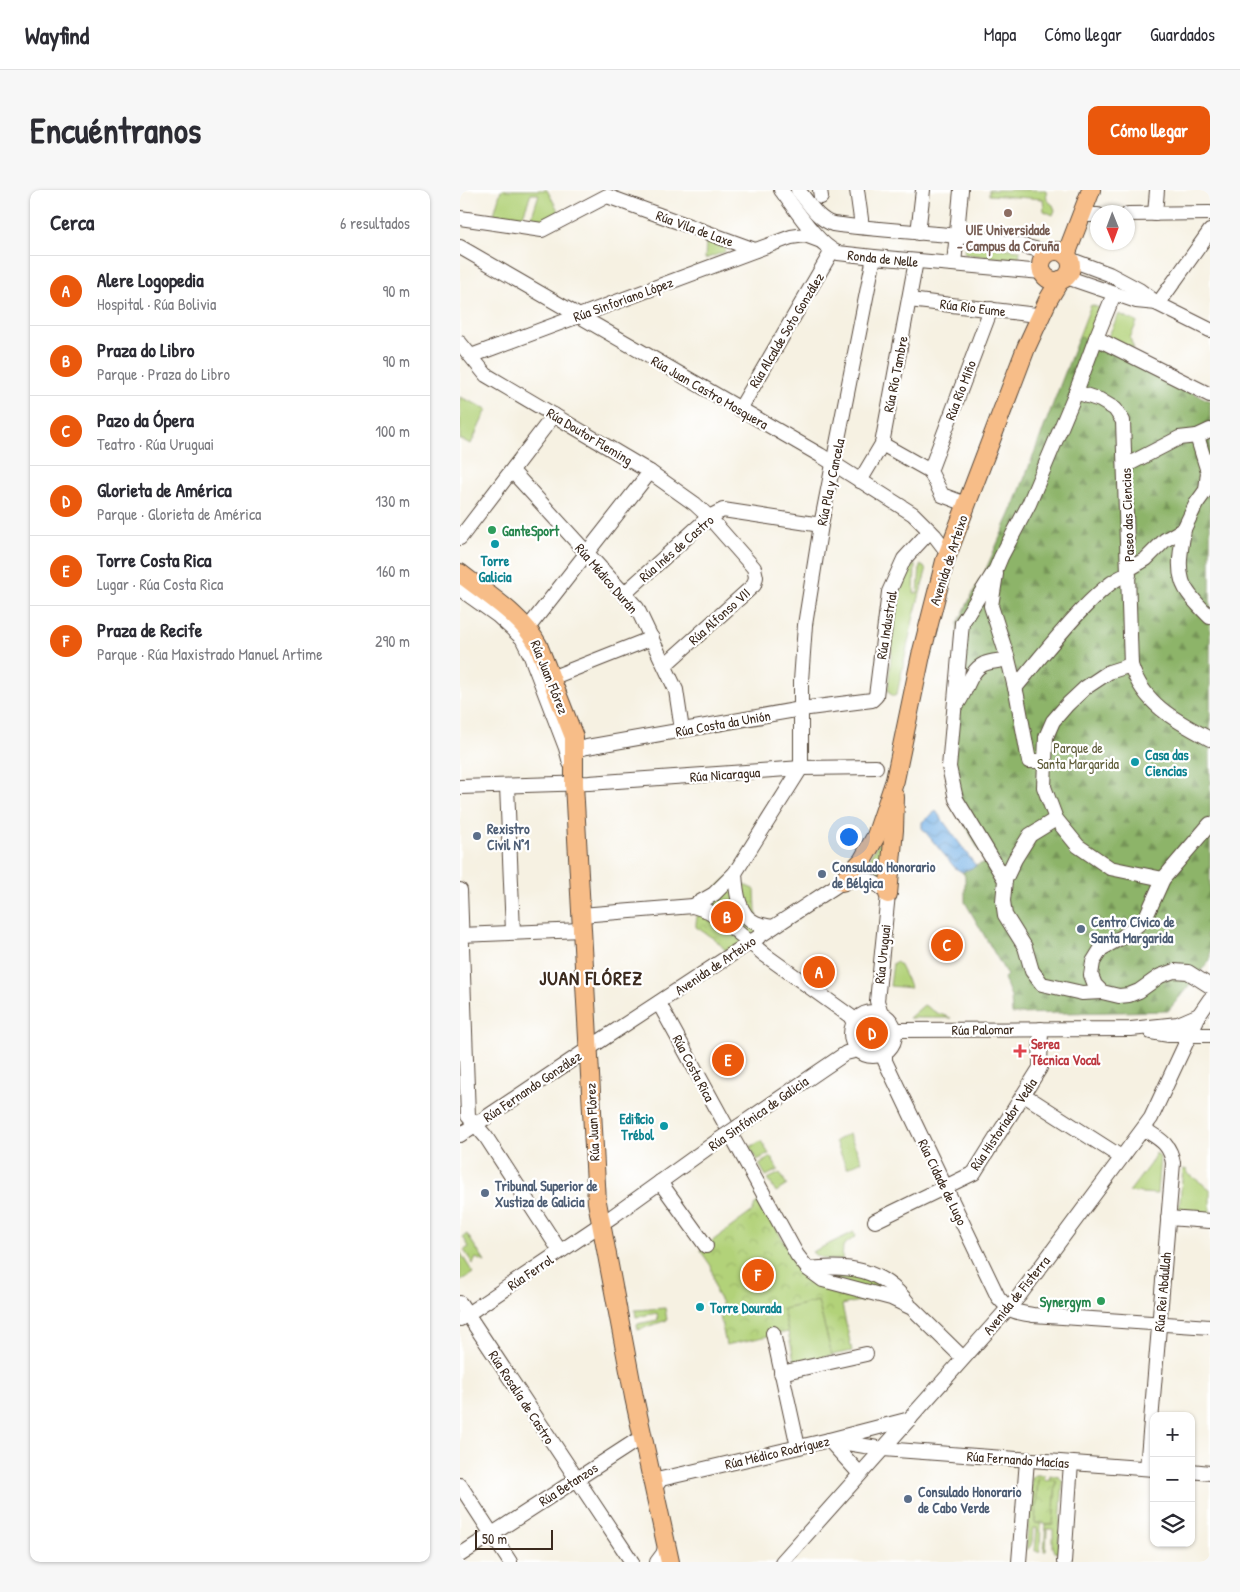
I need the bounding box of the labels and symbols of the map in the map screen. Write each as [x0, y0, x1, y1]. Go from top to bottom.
street label: Rúa Vila de Laxe [654, 205, 737, 251]
north arrow [1090, 205, 1135, 250]
marker: UIE Universidade - Campus da Coruña [1002, 207, 1014, 219]
place label: UIE Universidade - Campus da Coruña [957, 220, 1060, 257]
street label: Ronda de Nelle [847, 245, 920, 271]
street label: Rúa Alcalde Soto González [744, 269, 828, 391]
street label: Rúa Sinforiano López [570, 272, 676, 327]
street label: Rúa Río Eume [939, 294, 1007, 320]
street label: Rúa Río Tambre [878, 334, 912, 414]
street label: Rúa Juan Castro Mosquera [648, 351, 772, 434]
street label: Rúa Río Miño [940, 357, 980, 423]
street label: Rúa Doutor Fleming [543, 403, 637, 470]
street label: Rúa Pla y Cancela [811, 436, 850, 528]
street label: Paseo das Ciencias [1116, 468, 1138, 562]
street label: Rúa Inés de Castro [635, 510, 718, 586]
street label: Avenida de Arteixo [925, 512, 972, 607]
place label: GanteSport [502, 521, 560, 542]
marker: GanteSport [486, 524, 498, 536]
marker: Torre Galicia [489, 538, 501, 550]
street label: Rúa Médico Durán [571, 539, 643, 617]
place label: Torre Galicia [478, 551, 512, 586]
street label: Rúa Alfonso VII [684, 583, 754, 649]
street label: Rúa Industrial [871, 589, 901, 661]
street label: Rúa Juan Flórez [527, 637, 573, 717]
street label: Rúa Costa da Unión [674, 705, 772, 741]
park label: Parque de Santa Margarida [1037, 738, 1120, 774]
place label: Casa das Ciencias [1145, 745, 1189, 780]
marker: Casa das Ciencias [1129, 756, 1141, 768]
street label: Rúa Nicaragua [689, 762, 761, 787]
place label: Rexistro Civil N°1 [487, 819, 530, 854]
your location [836, 824, 862, 850]
marker: Rexistro Civil N°1 [471, 830, 483, 842]
place label: Consulado Honorario de Bélgica [832, 857, 936, 894]
marker: Consulado Honorario de Bélgica [816, 868, 828, 880]
pin: B [711, 898, 743, 936]
place label: Centro Cívico de Santa Margarida [1091, 912, 1175, 949]
street label: Rúa Uruguai [869, 923, 896, 985]
marker: Centro Cívico de Santa Margarida [1075, 923, 1087, 935]
pin: C [931, 926, 963, 964]
street label: Avenida de Arteixo [671, 931, 759, 999]
pin: A [803, 953, 835, 991]
district label: JUAN FLÓREZ [539, 965, 643, 991]
pin: D [856, 1014, 888, 1052]
street label: Rúa Palomar [952, 1019, 1015, 1039]
street label: Rúa Costa Rica [668, 1031, 720, 1105]
place label: Serea Técnica Vocal [1030, 1034, 1101, 1069]
pin: E [712, 1041, 744, 1079]
marker: Serea Técnica Vocal [1013, 1044, 1027, 1058]
street label: Rúa Fernando González [479, 1046, 585, 1126]
street label: Rúa Sinfónica de Galicia [704, 1071, 812, 1155]
street label: Rúa Historiador Vedia [965, 1074, 1041, 1174]
street label: Rúa Juan Flórez [580, 1083, 604, 1161]
place label: Edificio Trébol [619, 1109, 654, 1144]
marker: Edificio Trébol [658, 1120, 670, 1132]
street label: Rúa Cidade de Lugo [913, 1136, 972, 1229]
place label: Tribunal Superior de Xustiza de Galicia [494, 1176, 598, 1211]
marker: Tribunal Superior de Xustiza de Galicia [479, 1187, 491, 1199]
street label: Rúa Ferrol [503, 1250, 557, 1294]
street label: Avenida de Fisterra [978, 1251, 1054, 1338]
street label: Rúa Rei Abdullah [1149, 1251, 1175, 1333]
pin: F [742, 1256, 774, 1294]
place label: Synergym [1040, 1292, 1091, 1313]
marker: Synergym [1095, 1295, 1107, 1307]
place label: Torre Dourada [709, 1298, 782, 1317]
marker: Torre Dourada [694, 1301, 706, 1313]
street label: Rúa Rosalía de Castro [485, 1347, 560, 1448]
street label: Rúa Médico Rodríguez [723, 1431, 831, 1474]
street label: Rúa Fernando Macías [966, 1446, 1070, 1472]
street label: Rúa Betanzos [535, 1458, 601, 1510]
place label: Consulado Honorario de Cabo Verde [918, 1482, 1022, 1517]
marker: Consulado Honorario de Cabo Verde [902, 1493, 914, 1505]
scale bar [475, 1527, 552, 1550]

